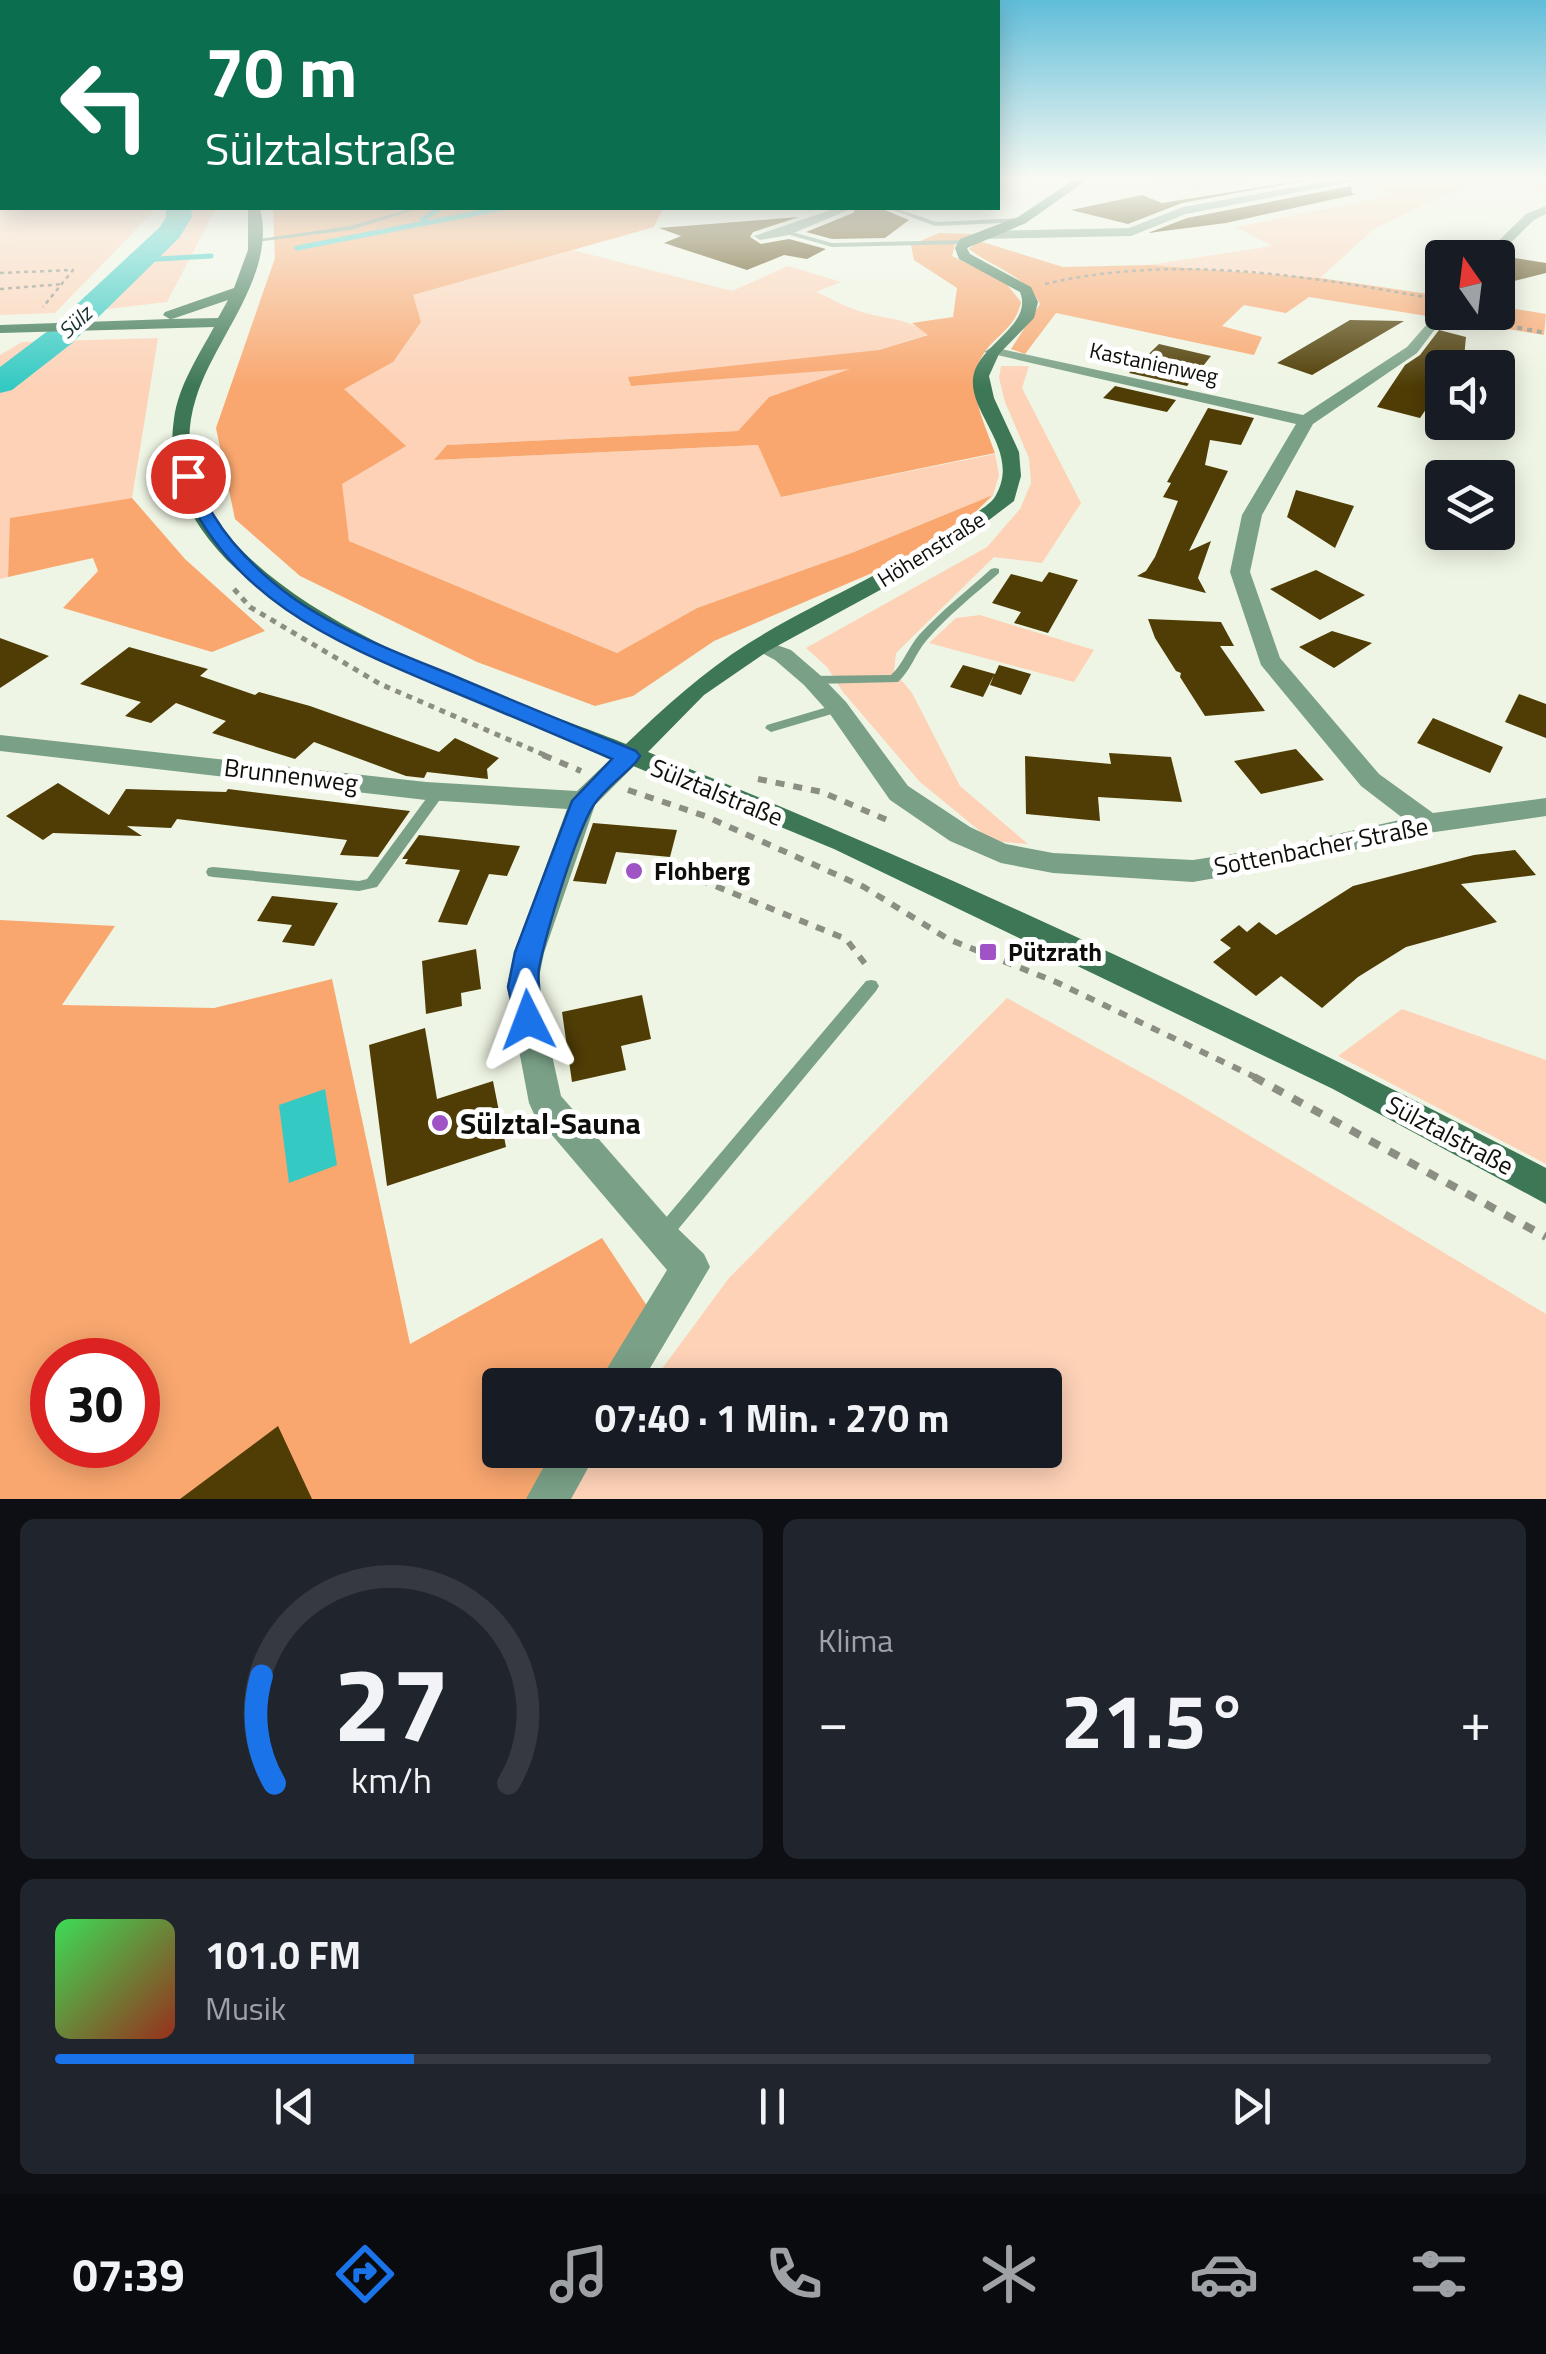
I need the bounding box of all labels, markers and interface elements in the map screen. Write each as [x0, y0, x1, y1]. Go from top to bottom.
text: 70 m [205, 18, 358, 124]
icon: left [40, 40, 170, 170]
text: Sülztalstraße [205, 114, 456, 182]
north arrow [1425, 240, 1515, 330]
map controls [1425, 240, 1515, 550]
water label: Sülz [50, 296, 101, 347]
street label: Kastanienweg [1086, 333, 1222, 393]
button: sound [1425, 350, 1515, 440]
pin [146, 434, 231, 519]
icon: arrive [161, 449, 216, 504]
button: layers [1425, 460, 1515, 550]
street label: Höhenstraße [871, 502, 991, 596]
street label: Brunnenweg [222, 748, 360, 802]
street label: Sülztalstraße [645, 748, 789, 836]
street label: Sottenbacher Straße [1211, 807, 1431, 885]
place label: Flohberg [654, 852, 750, 890]
marker: Flohberg [623, 860, 645, 882]
place label: Pützrath [1008, 933, 1102, 971]
marker: Pützrath [977, 941, 999, 963]
position arrow [476, 968, 580, 1072]
street label: Sülztalstraße [1379, 1085, 1521, 1185]
place label: Sülztal-Sauna [460, 1100, 641, 1146]
marker: Sülztal-Sauna [429, 1112, 451, 1134]
speed limit sign: 30 [30, 1338, 160, 1468]
text: 07:40 · 1 Min. · 270 m [595, 1389, 949, 1447]
text: Klima [818, 1616, 893, 1664]
text: 27 [333, 1623, 450, 1781]
text: 21.5° [1061, 1663, 1248, 1777]
text: − [818, 1679, 849, 1762]
text: + [1460, 1679, 1491, 1762]
text: km/h [351, 1752, 432, 1807]
text: 101.0 FM [205, 1926, 361, 1984]
text: Musik [205, 1984, 286, 2032]
icon: previous [267, 2079, 322, 2134]
icon: pause [745, 2079, 800, 2134]
icon: next [1224, 2079, 1279, 2134]
icon: directions [330, 2239, 400, 2309]
icon: music [544, 2239, 614, 2309]
icon: phone [759, 2239, 829, 2309]
icon: climate [974, 2239, 1044, 2309]
icon: car [1189, 2239, 1259, 2309]
icon: filters [1404, 2239, 1474, 2309]
text: 07:39 [72, 2240, 185, 2308]

